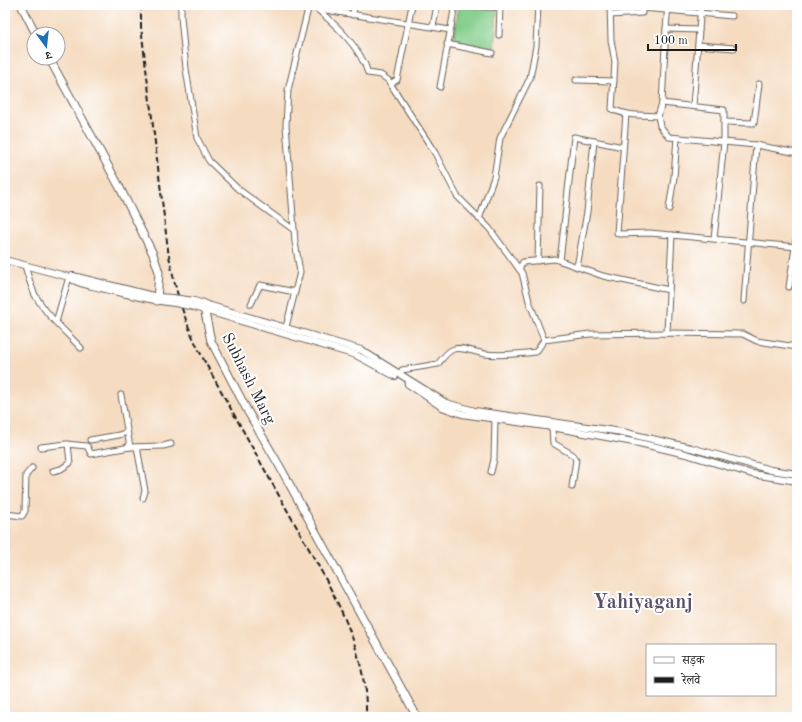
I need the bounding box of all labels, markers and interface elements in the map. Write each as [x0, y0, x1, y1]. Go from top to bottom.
north arrow [26, 26, 66, 66]
scale bar [648, 26, 736, 52]
text: 100 m [654, 35, 688, 47]
text: उ [43, 48, 53, 61]
street label: Subhash Marg [218, 331, 278, 427]
district label: Yahiyaganj [593, 593, 693, 613]
legend [646, 644, 776, 696]
text: सड़क [681, 655, 706, 667]
text: रेलवे [680, 672, 701, 687]

